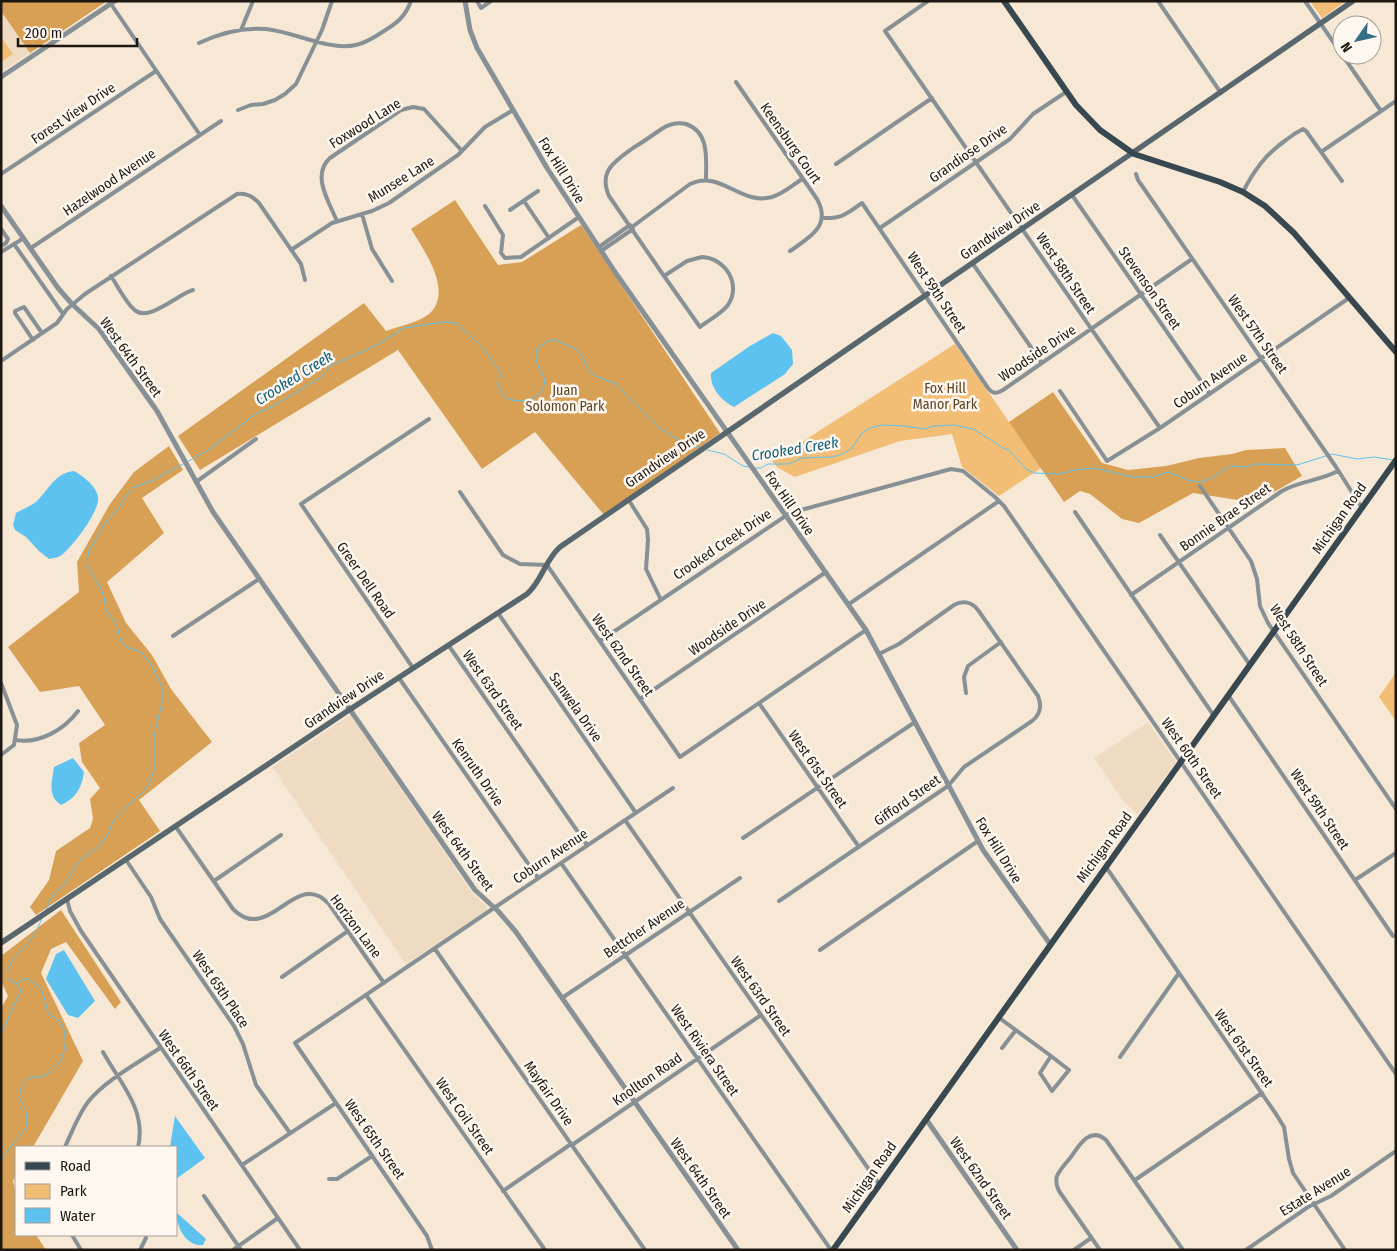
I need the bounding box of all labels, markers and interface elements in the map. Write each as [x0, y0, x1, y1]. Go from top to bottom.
scale bar [18, 15, 136, 47]
north arrow [1332, 15, 1382, 65]
text: 200 m [25, 24, 62, 42]
text: N [1337, 39, 1356, 55]
street label: Forest View Drive [28, 79, 119, 148]
street label: Foxwood Lane [326, 95, 404, 152]
street label: Keensburg Court [756, 100, 825, 187]
street label: Grandiose Drive [926, 120, 1010, 186]
street label: Fox Hill Drive [535, 134, 589, 206]
street label: Hazelwood Avenue [60, 145, 159, 220]
street label: Munsee Lane [365, 152, 438, 207]
street label: Grandview Drive [957, 197, 1044, 263]
street label: West 58th Street [1032, 229, 1099, 317]
street label: Stevenson Street [1115, 244, 1185, 333]
street label: West 59th Street [903, 249, 970, 336]
street label: West 57th Street [1224, 291, 1291, 377]
street label: West 64th Street [96, 314, 165, 401]
street label: Woodside Drive [995, 321, 1079, 385]
water label: Crooked Creek [252, 347, 336, 409]
street label: Coburn Avenue [1170, 349, 1251, 412]
park label: Fox Hill Manor Park [913, 380, 978, 413]
park label: Juan Solomon Park [526, 382, 605, 415]
street label: Grandview Drive [622, 425, 709, 491]
water label: Crooked Creek [750, 433, 840, 465]
street label: Fox Hill Drive [761, 468, 818, 539]
street label: Bonnie Brae Street [1177, 479, 1274, 555]
street label: Michigan Road [1309, 479, 1370, 557]
street label: Crooked Creek Drive [670, 505, 775, 584]
street label: Greer Dell Road [333, 539, 398, 622]
street label: Woodside Drive [685, 595, 769, 659]
street label: West 58th Street [1266, 601, 1332, 690]
street label: West 62nd Street [588, 611, 658, 700]
street label: West 63rd Street [459, 647, 527, 734]
street label: Grandview Drive [301, 666, 388, 732]
street label: Sanwela Drive [545, 669, 606, 745]
street label: West 60th Street [1157, 714, 1226, 802]
street label: West 61st Street [784, 727, 851, 812]
street label: Kenruth Drive [448, 735, 507, 809]
street label: West 59th Street [1286, 766, 1353, 853]
street label: Gifford Street [871, 771, 944, 829]
street label: West 64th Street [428, 808, 497, 895]
street label: Michigan Road [1073, 809, 1136, 886]
street label: Fox Hill Drive [972, 814, 1026, 886]
street label: Coburn Avenue [510, 825, 591, 888]
street label: Horizon Lane [326, 891, 385, 961]
street label: Bettcher Avenue [601, 895, 688, 962]
street label: West 65th Place [188, 947, 253, 1031]
street label: West 63rd Street [727, 953, 795, 1040]
street label: West Riviera Street [667, 1001, 743, 1100]
street label: West 61st Street [1210, 1006, 1277, 1091]
street label: West 66th Street [154, 1027, 223, 1114]
street label: Knollton Road [609, 1049, 685, 1110]
street label: Mayfair Drive [520, 1058, 577, 1129]
street label: West Coil Street [432, 1074, 498, 1158]
street label: West 65th Street [341, 1096, 409, 1183]
street label: West 62nd Street [946, 1134, 1016, 1223]
street label: West 64th Street [667, 1135, 735, 1222]
street label: Michigan Road [839, 1138, 900, 1216]
legend [15, 1146, 178, 1236]
text: Road [60, 1157, 91, 1175]
street label: Estate Avenue [1277, 1163, 1354, 1220]
text: Park [60, 1182, 87, 1200]
text: Water [60, 1207, 96, 1225]

